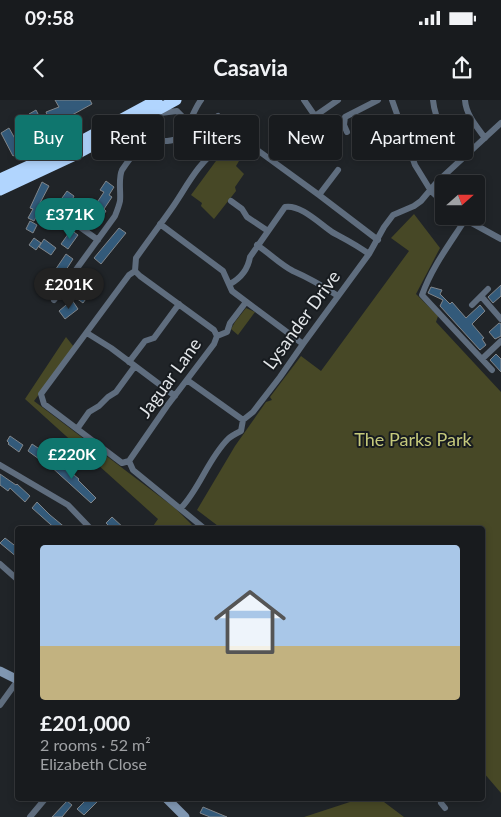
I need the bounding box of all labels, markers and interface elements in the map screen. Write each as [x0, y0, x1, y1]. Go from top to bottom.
text: 09:58 [25, 6, 74, 29]
icon: back [25, 54, 53, 82]
text: Casavia [213, 54, 288, 81]
icon: share [448, 54, 476, 82]
chip: Buy [15, 115, 82, 160]
chip: Rent [92, 115, 164, 160]
chip: Filters [174, 115, 259, 160]
chip: New [269, 115, 342, 160]
chip: Apartment [352, 115, 473, 160]
north arrow [435, 175, 485, 225]
map controls [435, 175, 485, 225]
pin: £371K [35, 198, 105, 240]
text: £371K [46, 204, 94, 223]
street label: Lysander Drive [258, 266, 344, 373]
pin: £201K [34, 268, 104, 310]
text: £201K [45, 274, 93, 293]
street label: Jaguar Lane [133, 333, 205, 422]
park label: The Parks Park [354, 428, 473, 450]
pin: £220K [37, 438, 107, 480]
text: £220K [48, 444, 96, 463]
icon: home [205, 577, 295, 667]
text: £201,000 [40, 710, 130, 735]
text: 2 rooms · 52 m² [40, 735, 151, 754]
text: Elizabeth Close [40, 754, 147, 773]

